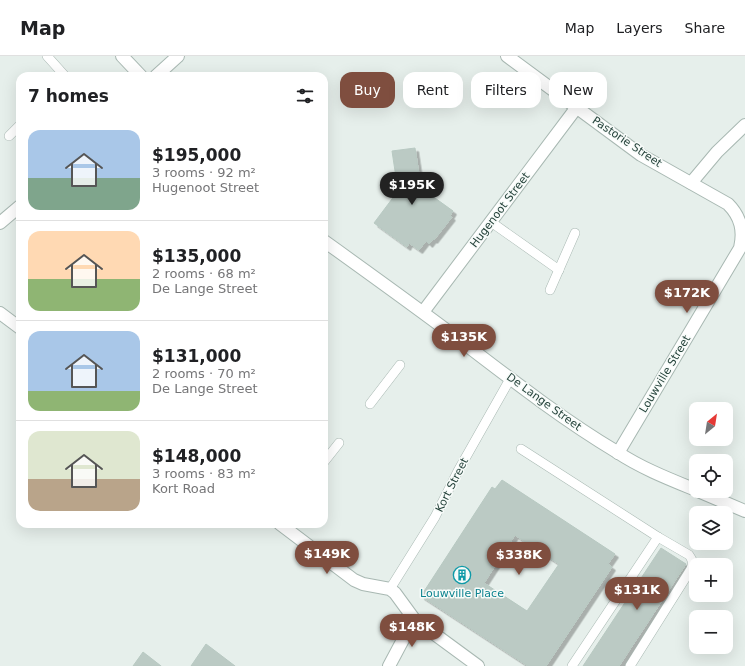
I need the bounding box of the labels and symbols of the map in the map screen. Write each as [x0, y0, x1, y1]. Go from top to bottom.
street label: Pastorie Street [590, 114, 665, 170]
street label: Hugenoot Street [468, 169, 533, 250]
pin: $195K [384, 172, 440, 206]
pin: $172K [659, 280, 715, 314]
pin: $135K [436, 324, 492, 358]
street label: Louwville Street [637, 332, 694, 415]
street label: De Lange Street [504, 371, 584, 434]
north arrow [689, 402, 733, 446]
street label: Kort Street [433, 455, 472, 514]
pin: $149K [299, 541, 355, 575]
pin: $338K [491, 542, 547, 576]
building icon: Louwville Place [452, 565, 472, 585]
pin: $131K [609, 577, 665, 611]
place label: Louwville Place [420, 587, 504, 600]
pin: $148K [384, 614, 440, 648]

